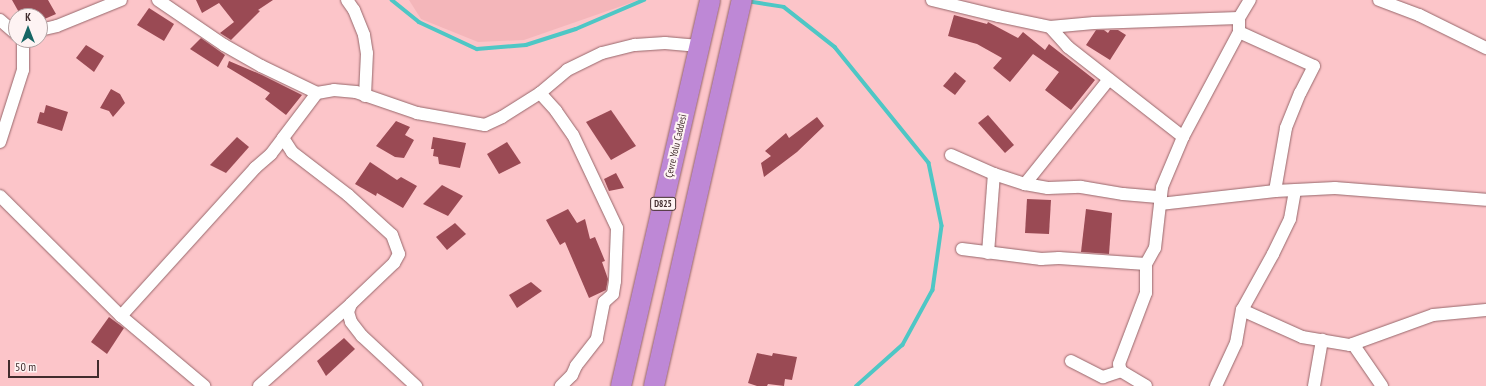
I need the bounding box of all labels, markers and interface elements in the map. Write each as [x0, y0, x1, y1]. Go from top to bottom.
north arrow [8, 8, 48, 48]
text: K [25, 10, 31, 24]
street label: Çevre Yolu Caddesi [663, 113, 689, 179]
road number: D825 [650, 197, 676, 211]
scale bar [10, 352, 101, 378]
text: 50 m [15, 359, 36, 374]

